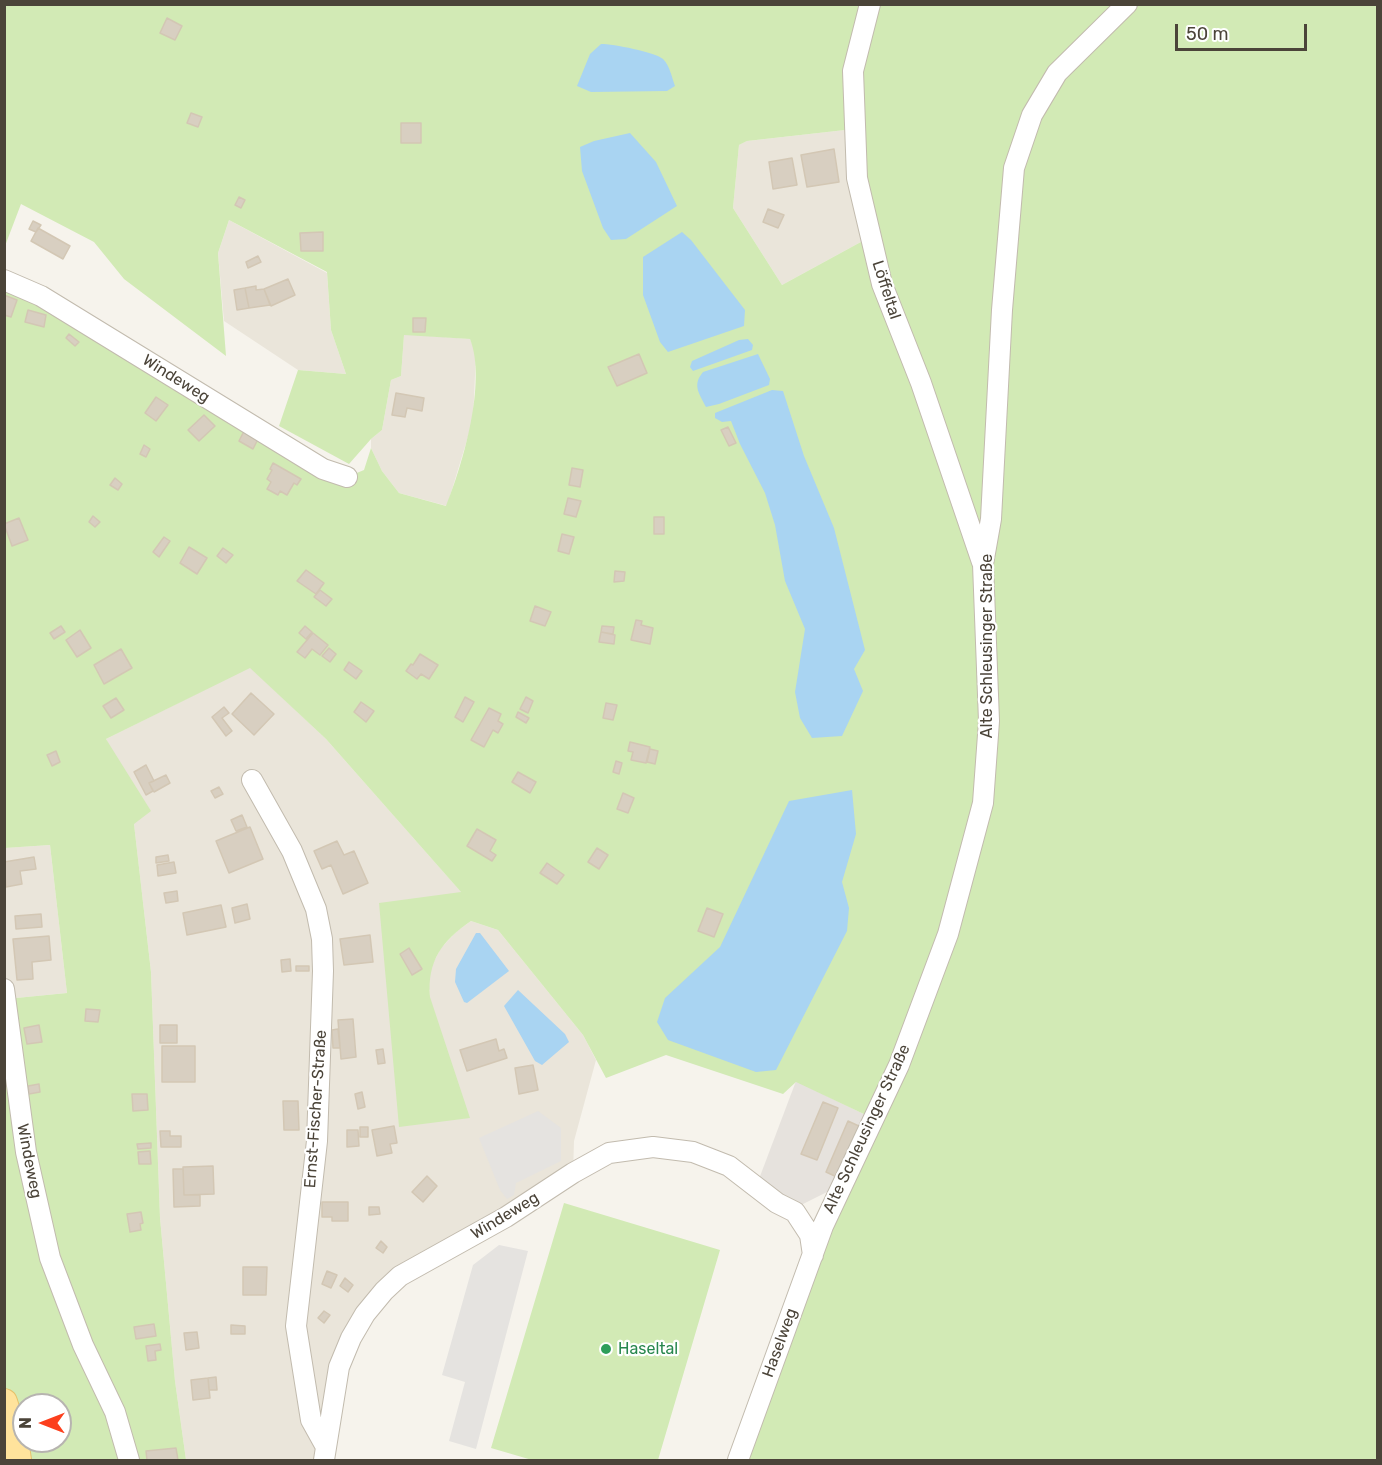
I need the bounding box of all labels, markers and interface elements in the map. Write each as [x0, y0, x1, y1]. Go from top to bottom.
scale bar [1178, 12, 1310, 50]
text: 50 m [1186, 23, 1229, 45]
street label: Löffeltal [867, 258, 905, 322]
street label: Windeweg [139, 351, 213, 407]
street label: Alte Schleusinger Straße [977, 554, 997, 738]
street label: Ernst-Fischer-Straße [301, 1029, 331, 1189]
street label: Alte Schleusinger Straße [819, 1041, 915, 1217]
street label: Windeweg [12, 1122, 46, 1200]
street label: Windeweg [468, 1188, 542, 1244]
street label: Haselweg [759, 1306, 801, 1380]
place label: Haseltal [618, 1339, 678, 1359]
marker: Haseltal [599, 1342, 613, 1356]
north arrow [12, 1393, 72, 1453]
text: N [16, 1417, 35, 1429]

